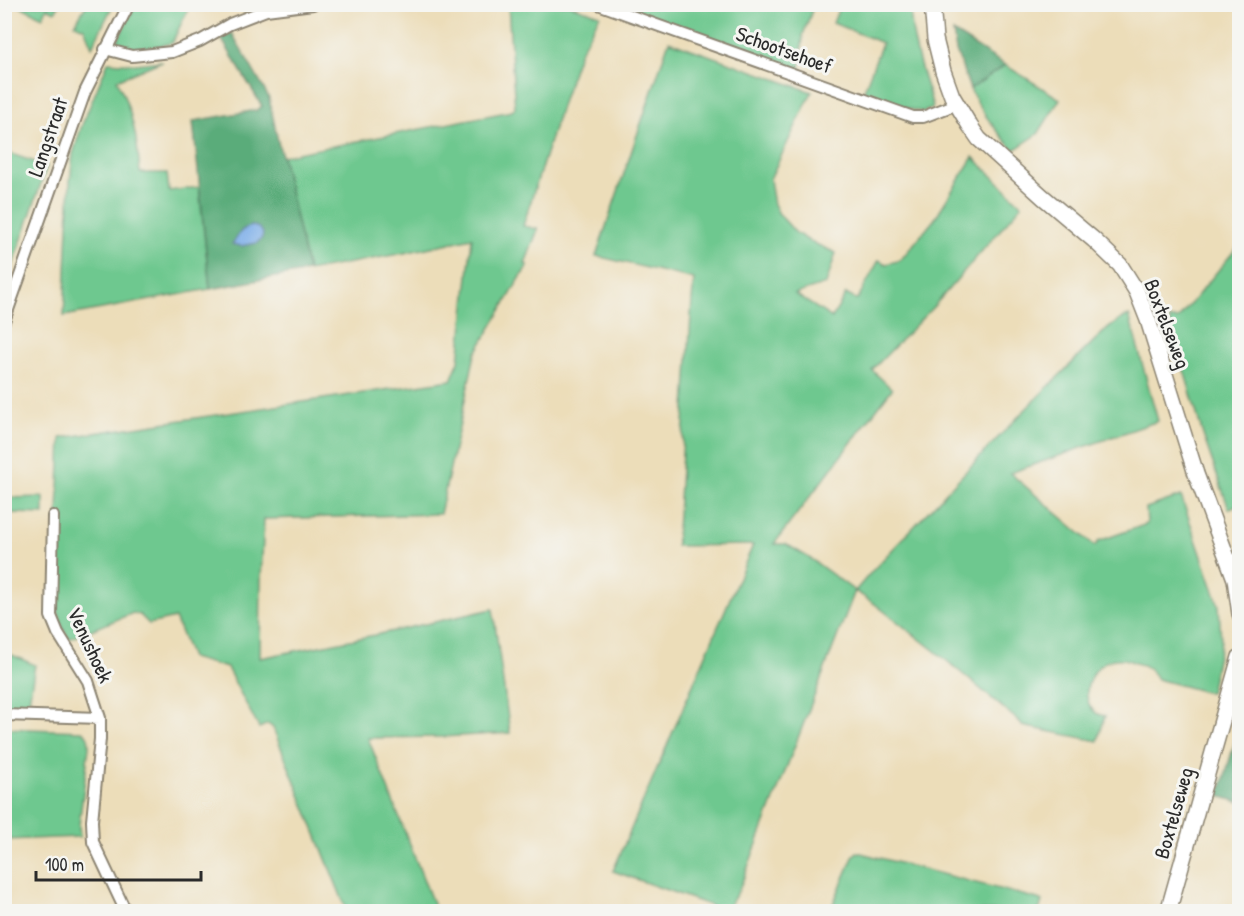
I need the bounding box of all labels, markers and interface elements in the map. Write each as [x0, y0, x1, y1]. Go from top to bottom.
street label: Schootsehoef [732, 19, 837, 80]
street label: Langstraat [20, 93, 75, 180]
street label: Boxtelseweg [1137, 275, 1198, 373]
street label: Venushoek [60, 602, 121, 688]
street label: Boxtelseweg [1147, 764, 1200, 862]
scale bar [36, 844, 201, 882]
text: 100 m [45, 852, 84, 877]

